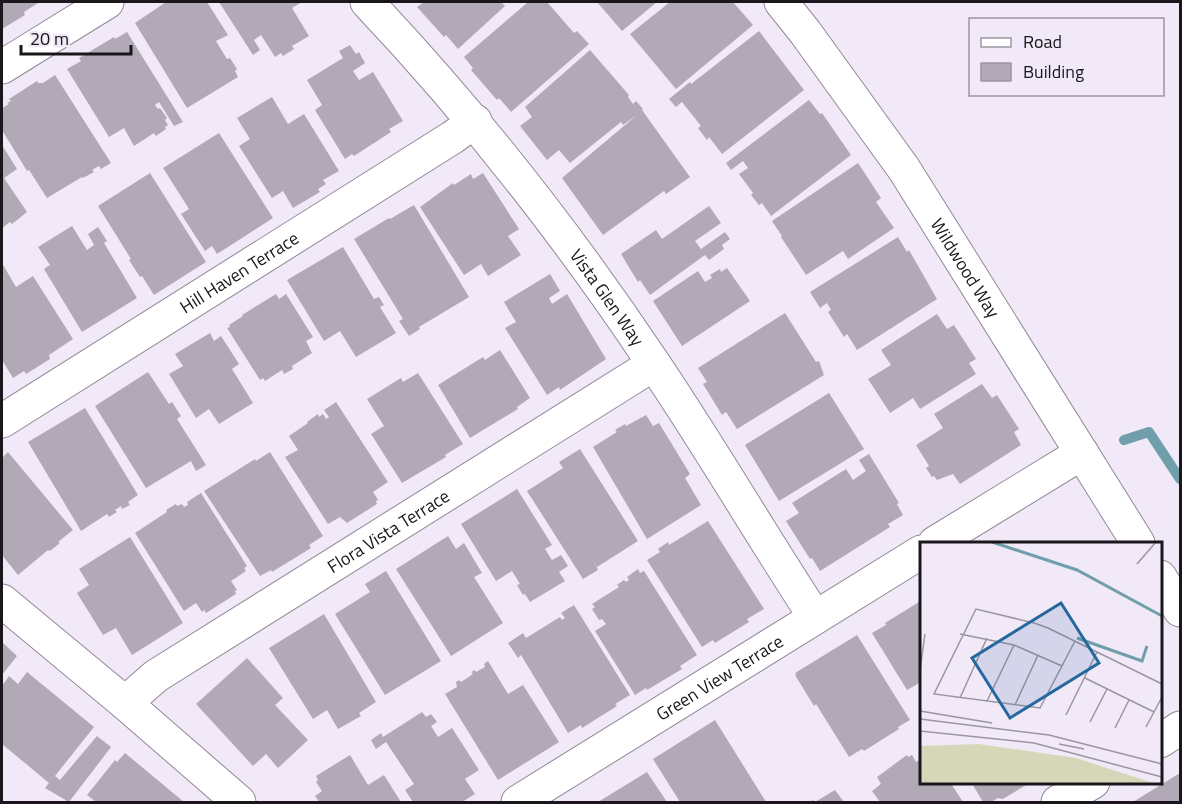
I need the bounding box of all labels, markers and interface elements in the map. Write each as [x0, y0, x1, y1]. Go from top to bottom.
scale bar [21, 18, 130, 56]
legend [969, 18, 1164, 96]
text: 20 m [30, 25, 69, 52]
text: Road [1023, 28, 1062, 55]
text: Building [1023, 58, 1084, 85]
street label: Wildwood Way [924, 213, 1007, 323]
street label: Hill Haven Terrace [174, 224, 304, 319]
street label: Vista Glen Way [564, 243, 651, 351]
street label: Flora Vista Terrace [322, 482, 455, 579]
inset map [920, 542, 1161, 783]
street label: Green View Terrace [651, 627, 788, 727]

